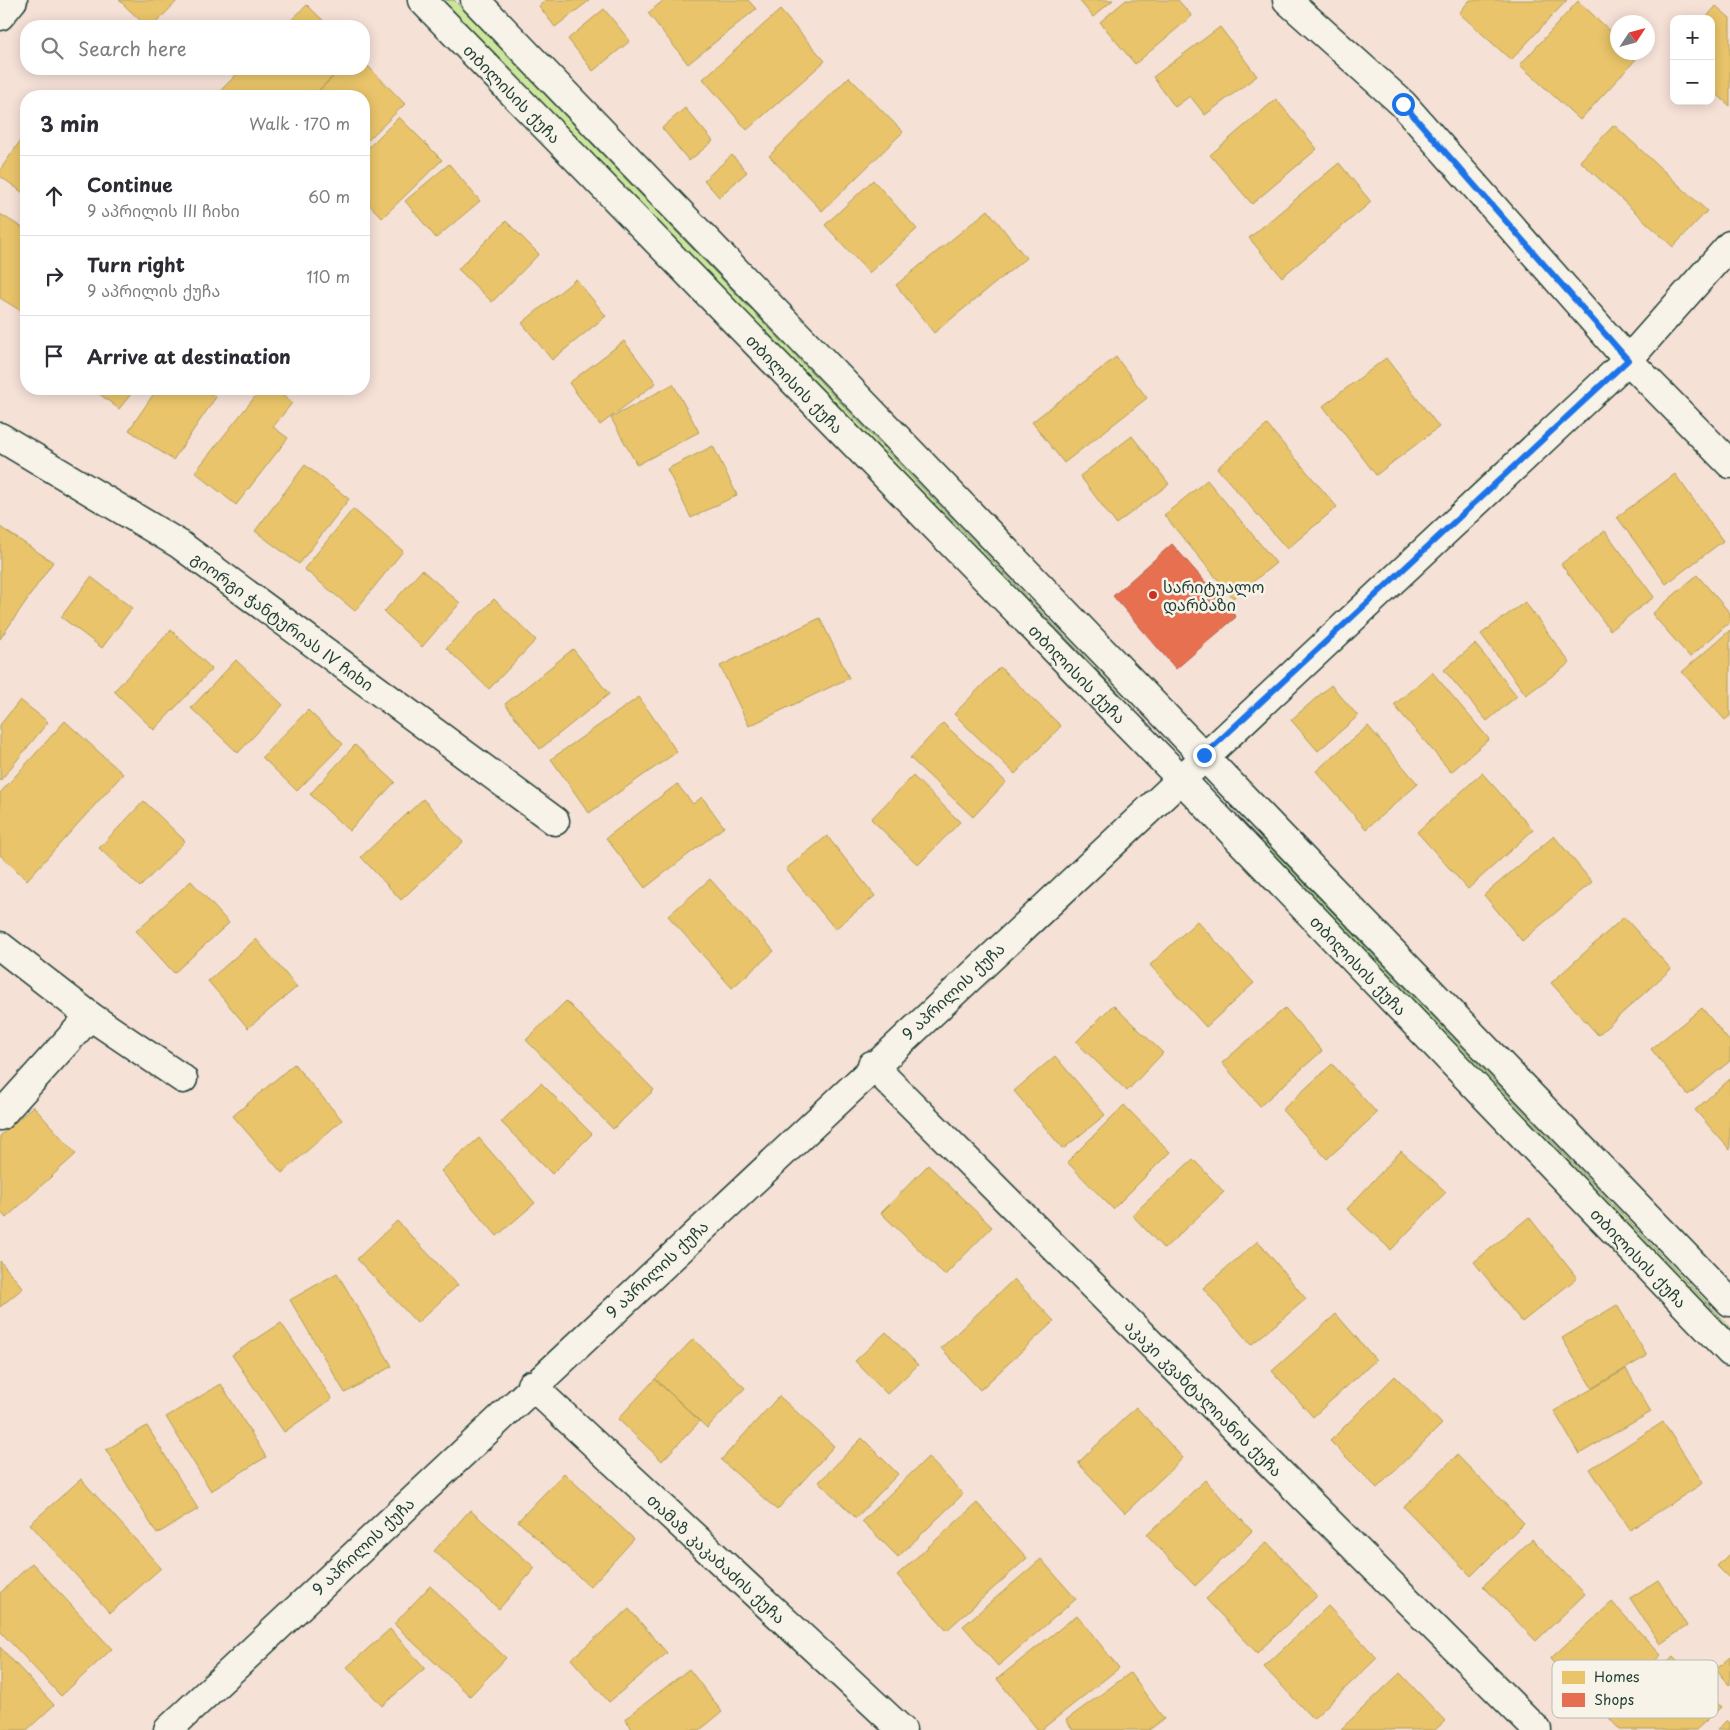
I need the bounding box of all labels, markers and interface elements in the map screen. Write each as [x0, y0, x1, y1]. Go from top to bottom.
north arrow [1610, 15, 1655, 60]
map controls [1670, 15, 1715, 105]
button: + [1670, 15, 1715, 60]
search box [20, 20, 370, 75]
icon: search [38, 34, 66, 62]
text: Search here [78, 34, 187, 62]
street label: თბილისის ქუჩა [458, 38, 567, 148]
button: − [1670, 60, 1715, 105]
route start [1392, 93, 1415, 116]
text: 3 min [40, 107, 99, 139]
text: Walk · 170 m [249, 111, 350, 135]
text: Continue [87, 170, 173, 198]
icon: ahead [40, 182, 68, 210]
text: 60 m [308, 184, 350, 208]
text: 9 აპრილის III ჩიხი [87, 198, 240, 222]
text: Turn right [87, 250, 185, 278]
icon: right [40, 262, 68, 290]
text: 110 m [307, 264, 350, 288]
text: 9 აპრილის ქუჩა [87, 278, 220, 302]
street label: თბილისის ქუჩა [741, 328, 850, 438]
icon: arrive [40, 342, 68, 370]
text: Arrive at destination [87, 342, 291, 370]
street label: გიორგი ჭანტურიას IV ჩიხი [187, 546, 379, 696]
place label: სარიტუალო დარბაზი [1163, 574, 1264, 616]
marker: სარიტუალო დარბაზი [1147, 589, 1159, 601]
street label: თბილისის ქუჩა [1024, 618, 1132, 728]
route end [1193, 744, 1216, 767]
street label: თბილისის ქუჩა [1305, 909, 1413, 1020]
street label: 9 აპრილის ქუჩა [896, 936, 1009, 1045]
street label: თბილისის ქუჩა [1585, 1202, 1693, 1313]
street label: 9 აპრილის ქუჩა [600, 1214, 713, 1323]
street label: აკაკი კვანტალიანის ქუჩა [1120, 1313, 1289, 1482]
street label: თამაზ კაკაბაძის ქუჩა [642, 1487, 792, 1629]
street label: 9 აპრილის ქუჩა [306, 1491, 419, 1600]
legend [1552, 1660, 1718, 1718]
text: Homes [1594, 1666, 1640, 1687]
text: Shops [1594, 1689, 1634, 1710]

